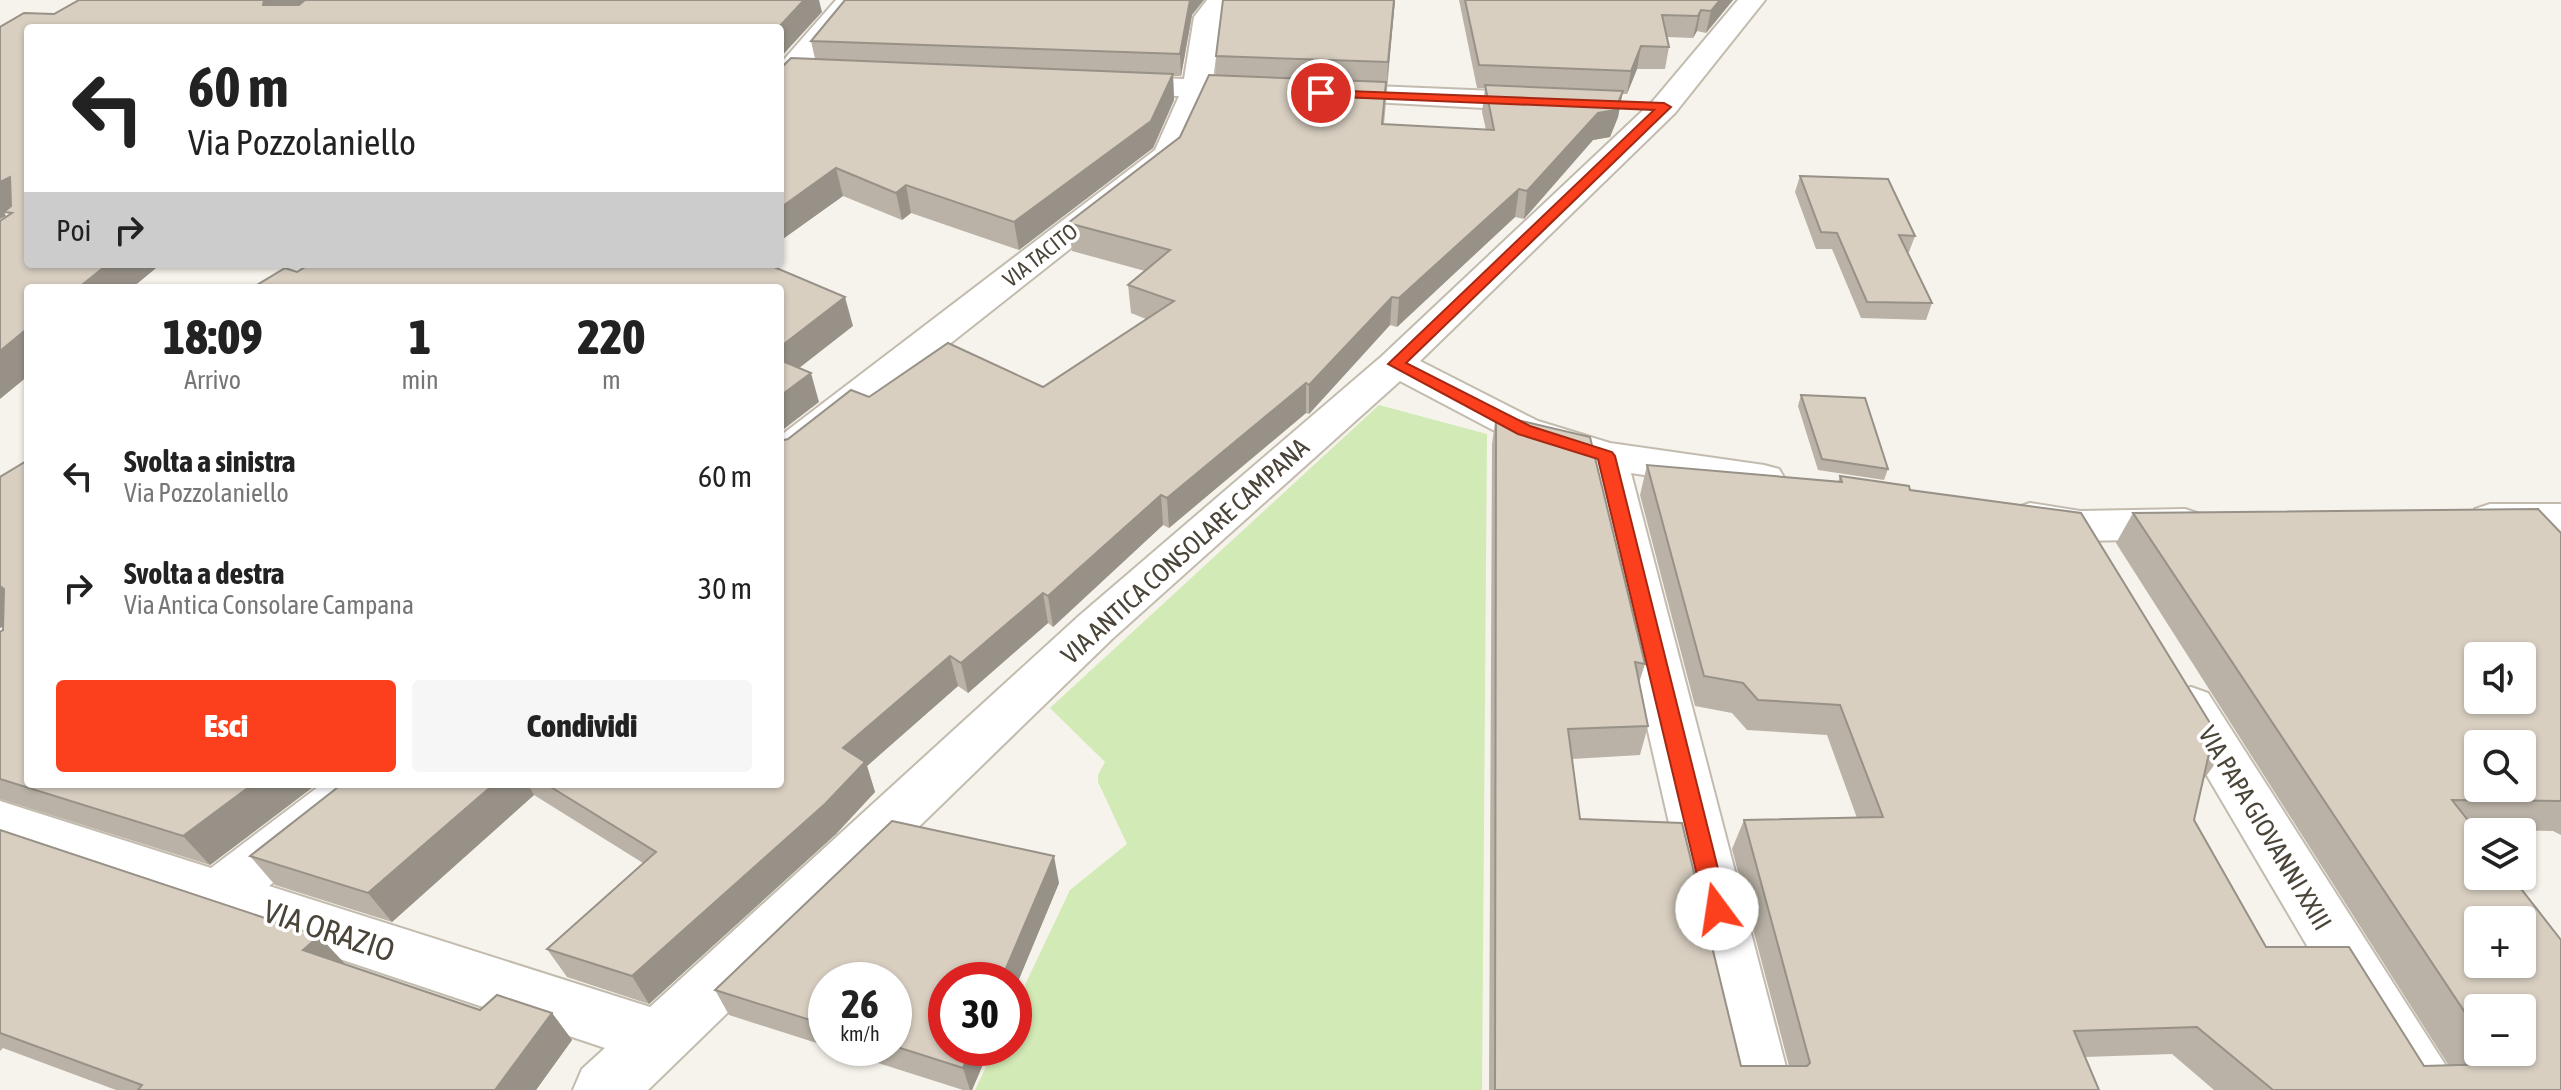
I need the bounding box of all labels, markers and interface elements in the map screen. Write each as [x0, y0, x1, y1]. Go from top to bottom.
text: 60 m [188, 55, 289, 119]
icon: left [56, 56, 160, 160]
pin [1287, 59, 1355, 127]
icon: arrive [1299, 71, 1343, 115]
text: Via Pozzolaniello [188, 121, 416, 163]
icon: right [107, 208, 151, 252]
text: Poi [56, 213, 91, 247]
street label: VIA TACITO [998, 218, 1082, 292]
text: 18:09 [163, 309, 263, 364]
text: 1 [409, 309, 431, 364]
text: 220 [578, 309, 645, 364]
text: Arrivo [184, 365, 241, 395]
text: min [401, 365, 439, 395]
text: m [602, 365, 621, 395]
street label: VIA ANTICA CONSOLARE CAMPANA [1055, 432, 1315, 670]
text: Svolta a sinistra [124, 444, 296, 478]
icon: left [56, 454, 100, 498]
text: 60 m [698, 459, 752, 493]
text: Via Pozzolaniello [124, 478, 289, 508]
text: Svolta a destra [124, 556, 284, 590]
icon: right [56, 566, 100, 610]
text: 30 m [698, 571, 752, 605]
text: Via Antica Consolare Campana [124, 590, 414, 620]
map controls [2464, 642, 2536, 1066]
button: sound [2464, 642, 2536, 714]
button: Esci [56, 680, 396, 772]
button: Condividi [412, 680, 752, 772]
street label: VIA PAPA GIOVANNI XXIII [2192, 721, 2338, 935]
button: search [2464, 730, 2536, 802]
button: layers [2464, 818, 2536, 890]
position arrow [1675, 867, 1759, 951]
street label: VIA ORAZIO [259, 892, 399, 969]
button: + [2464, 906, 2536, 978]
speed limit sign: 30 [928, 962, 1032, 1066]
text: 26 [841, 981, 879, 1026]
button: − [2464, 994, 2536, 1066]
text: km/h [840, 1022, 880, 1045]

